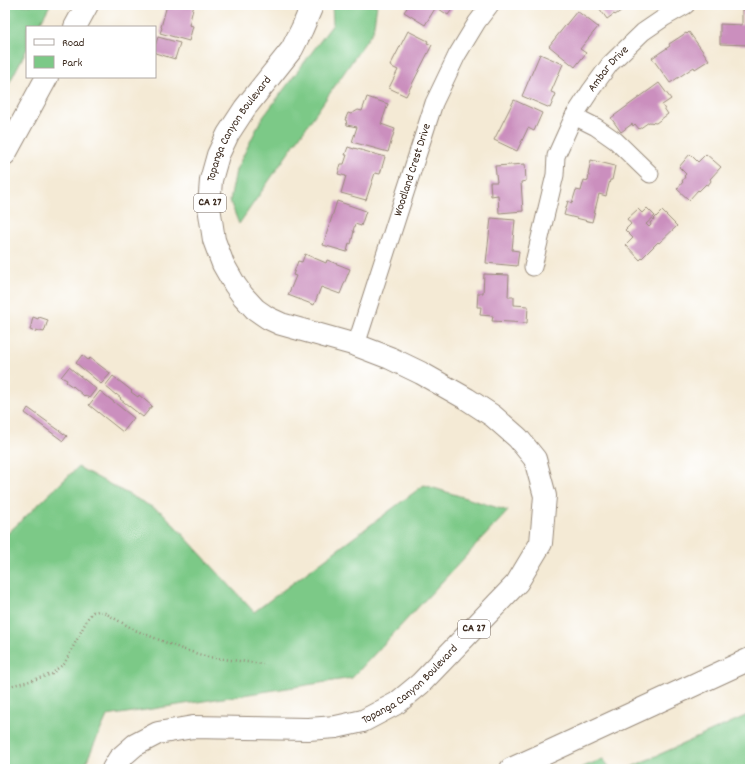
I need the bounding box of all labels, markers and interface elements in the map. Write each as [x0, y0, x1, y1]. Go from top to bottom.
legend [26, 26, 156, 78]
text: Road [62, 35, 84, 52]
street label: Ambar Drive [584, 42, 633, 95]
text: Park [62, 55, 83, 72]
street label: Topanga Canyon Boulevard [202, 73, 276, 184]
street label: Woodland Crest Drive [390, 121, 435, 219]
road number: CA 27 [194, 194, 226, 212]
road number: CA 27 [458, 620, 490, 638]
street label: Topanga Canyon Boulevard [359, 641, 462, 729]

